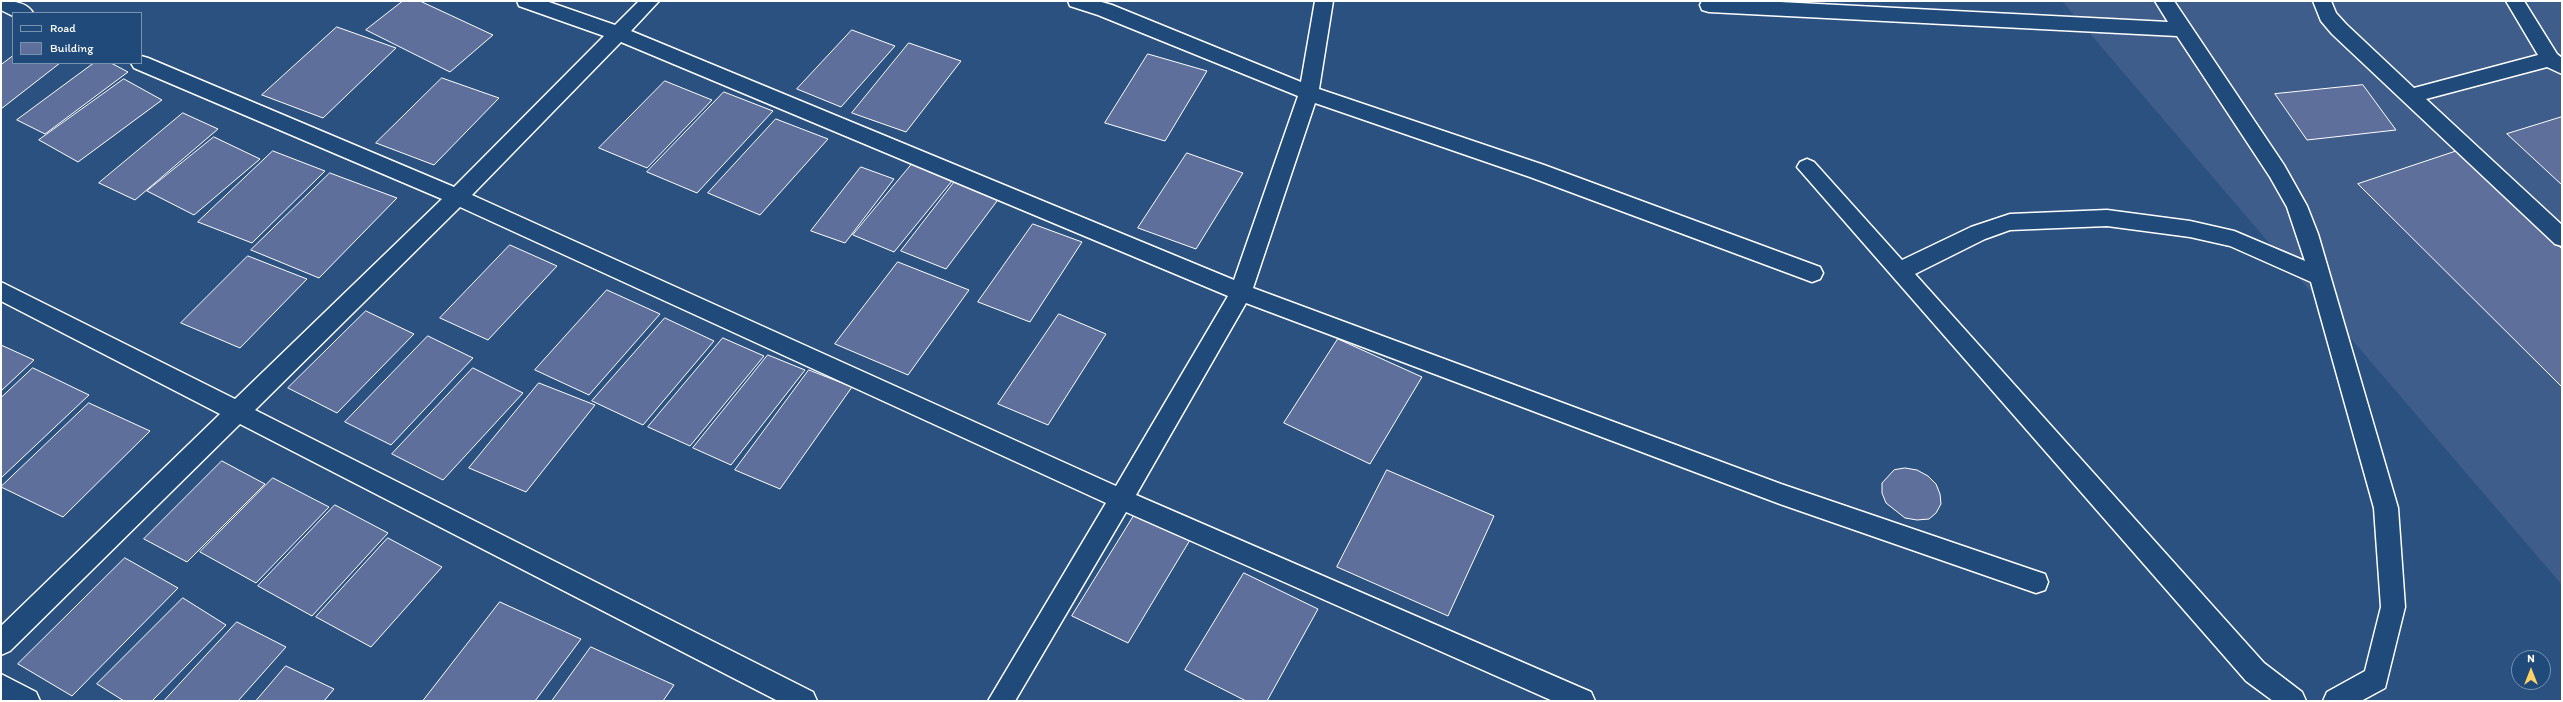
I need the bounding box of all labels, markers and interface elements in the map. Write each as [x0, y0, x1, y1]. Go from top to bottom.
legend [12, 12, 142, 64]
text: Road [50, 21, 76, 35]
text: Building [50, 41, 93, 55]
north arrow [2511, 650, 2551, 690]
text: N [2527, 652, 2535, 665]

